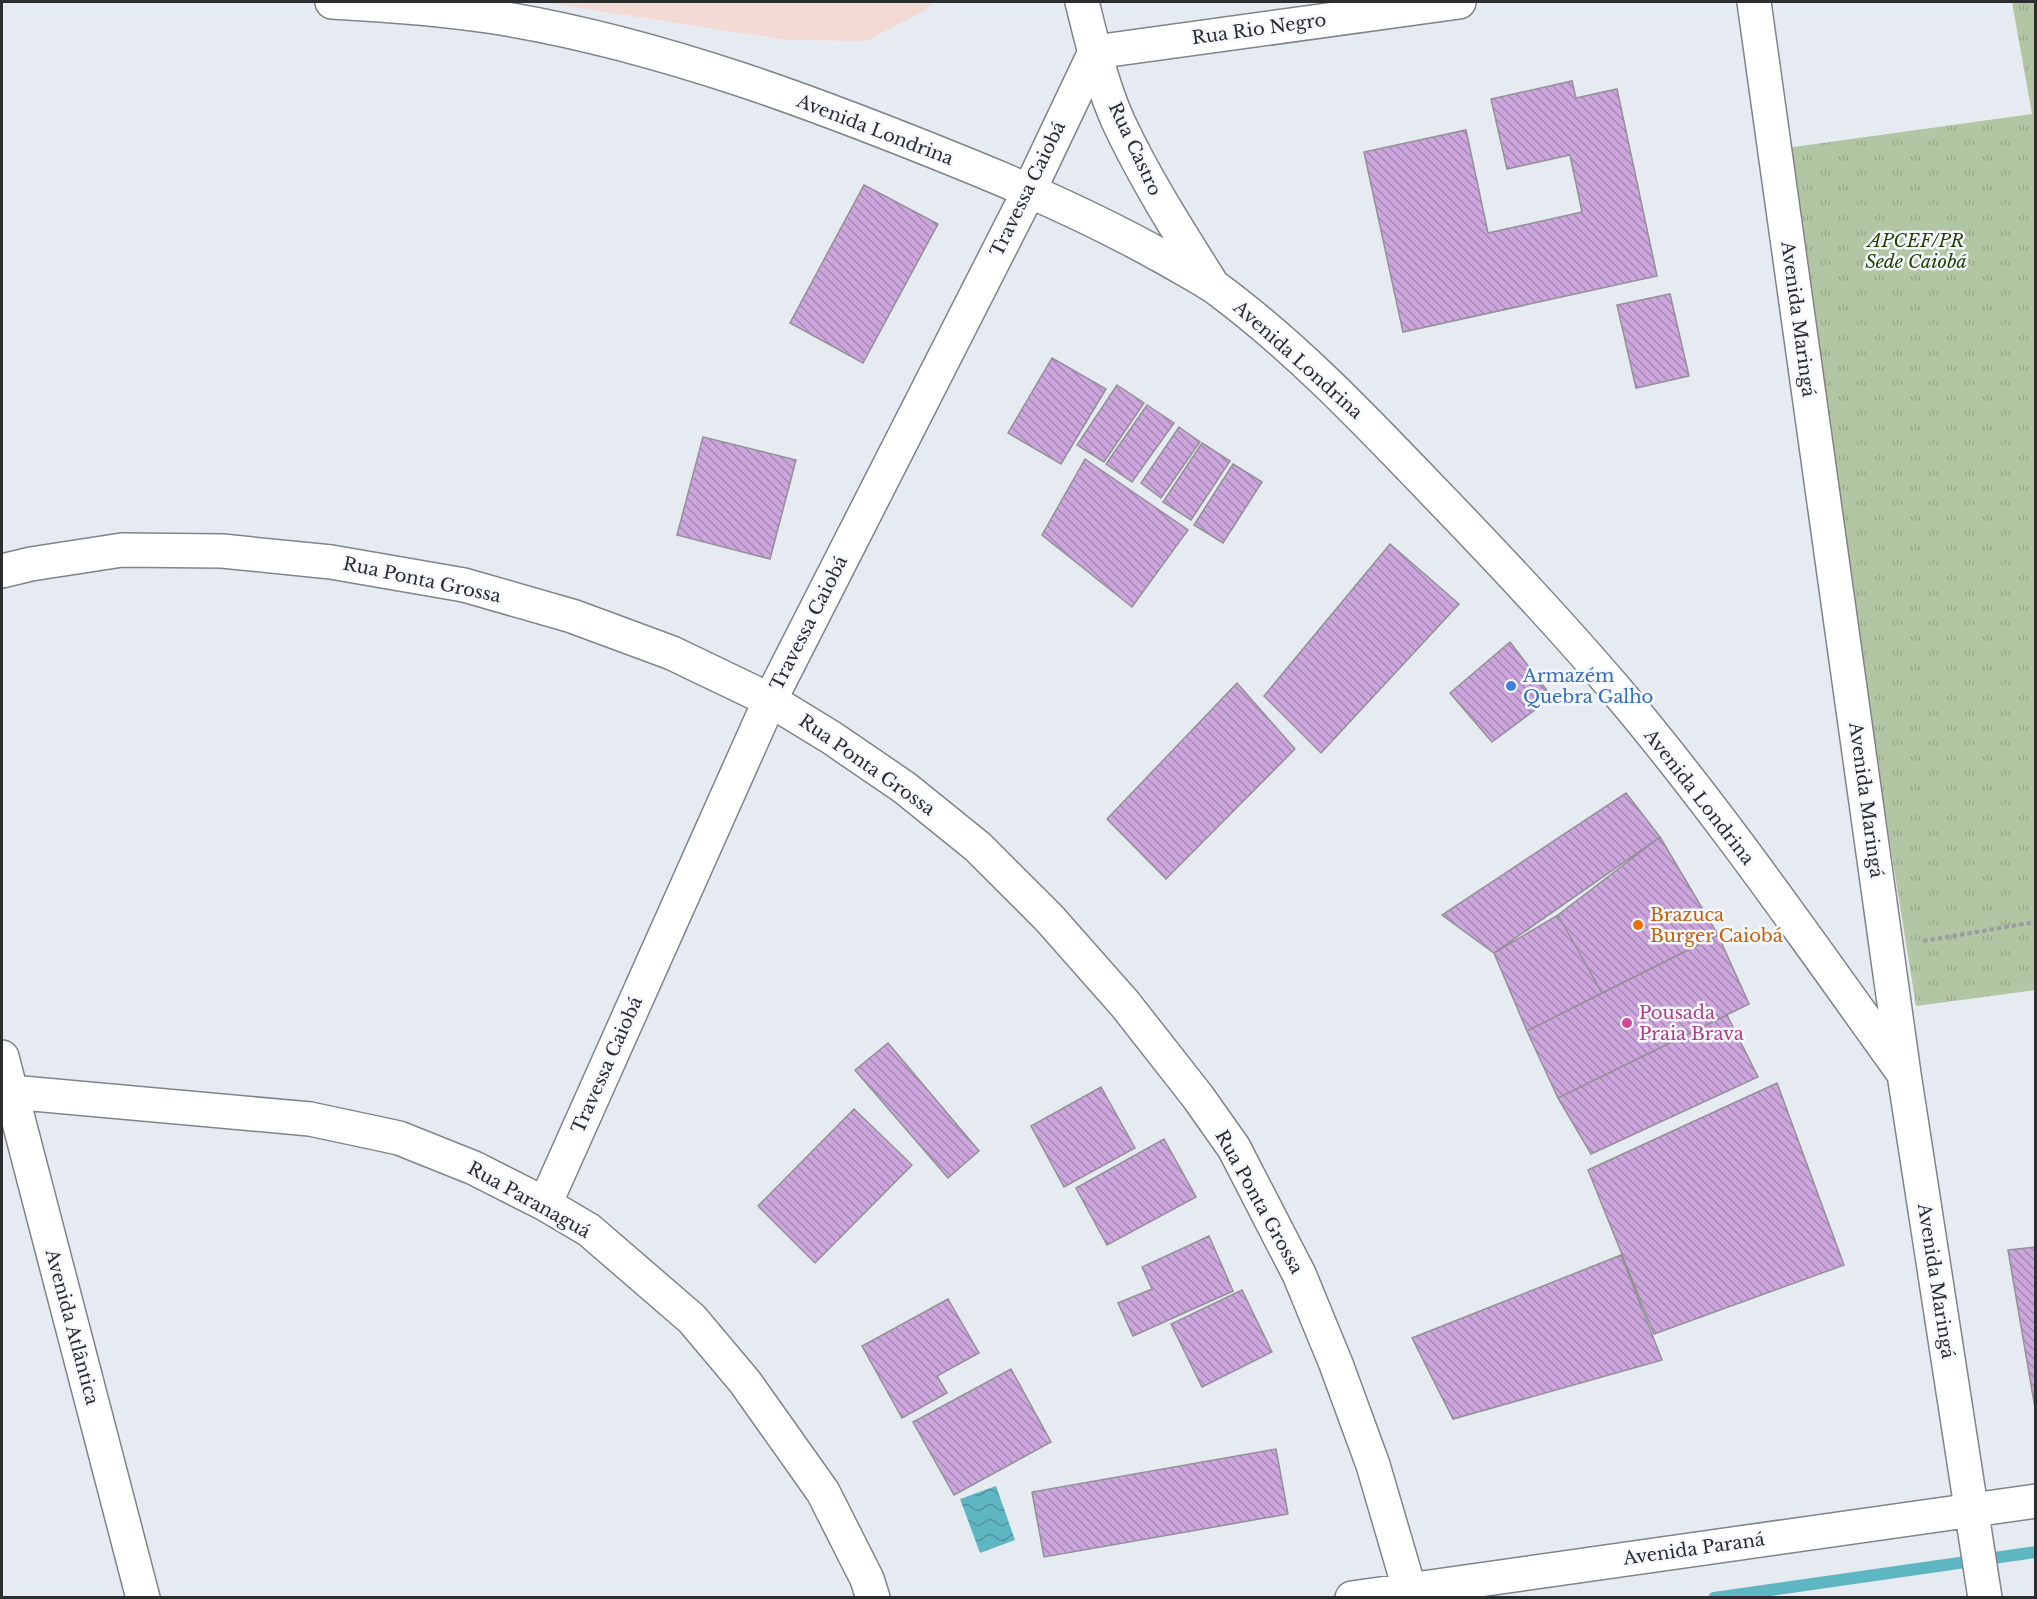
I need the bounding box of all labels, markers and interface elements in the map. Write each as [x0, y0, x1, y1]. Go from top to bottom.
street label: Rua Rio Negro [1190, 9, 1328, 49]
street label: Avenida Londrina [793, 90, 956, 170]
street label: Rua Castro [1104, 99, 1166, 199]
street label: Travessa Caiobá [986, 118, 1070, 260]
park label: APCEF/PR Sede Caiobá [1865, 230, 1967, 273]
street label: Avenida Maringá [1776, 239, 1820, 398]
street label: Avenida Londrina [1228, 296, 1367, 424]
street label: Rua Ponta Grossa [341, 552, 503, 608]
street label: Travessa Caiobá [766, 552, 852, 694]
place label: Armazém Quebra Galho [1522, 665, 1653, 708]
marker: Armazém Quebra Galho [1504, 679, 1518, 693]
street label: Rua Ponta Grossa [795, 710, 939, 820]
street label: Avenida Maringá [1844, 720, 1888, 879]
street label: Avenida Londrina [1639, 724, 1759, 869]
place label: Brazuca Burger Caiobá [1650, 904, 1783, 947]
marker: Brazuca Burger Caiobá [1631, 918, 1645, 932]
street label: Travessa Caiobá [567, 993, 647, 1137]
place label: Pousada Praia Brava [1639, 1002, 1744, 1045]
marker: Pousada Praia Brava [1620, 1016, 1634, 1030]
street label: Rua Ponta Grossa [1210, 1126, 1308, 1278]
street label: Rua Paranaguá [464, 1157, 594, 1243]
street label: Avenida Maringá [1913, 1201, 1959, 1360]
street label: Avenida Atlântica [40, 1246, 103, 1407]
street label: Avenida Paraná [1621, 1528, 1766, 1570]

